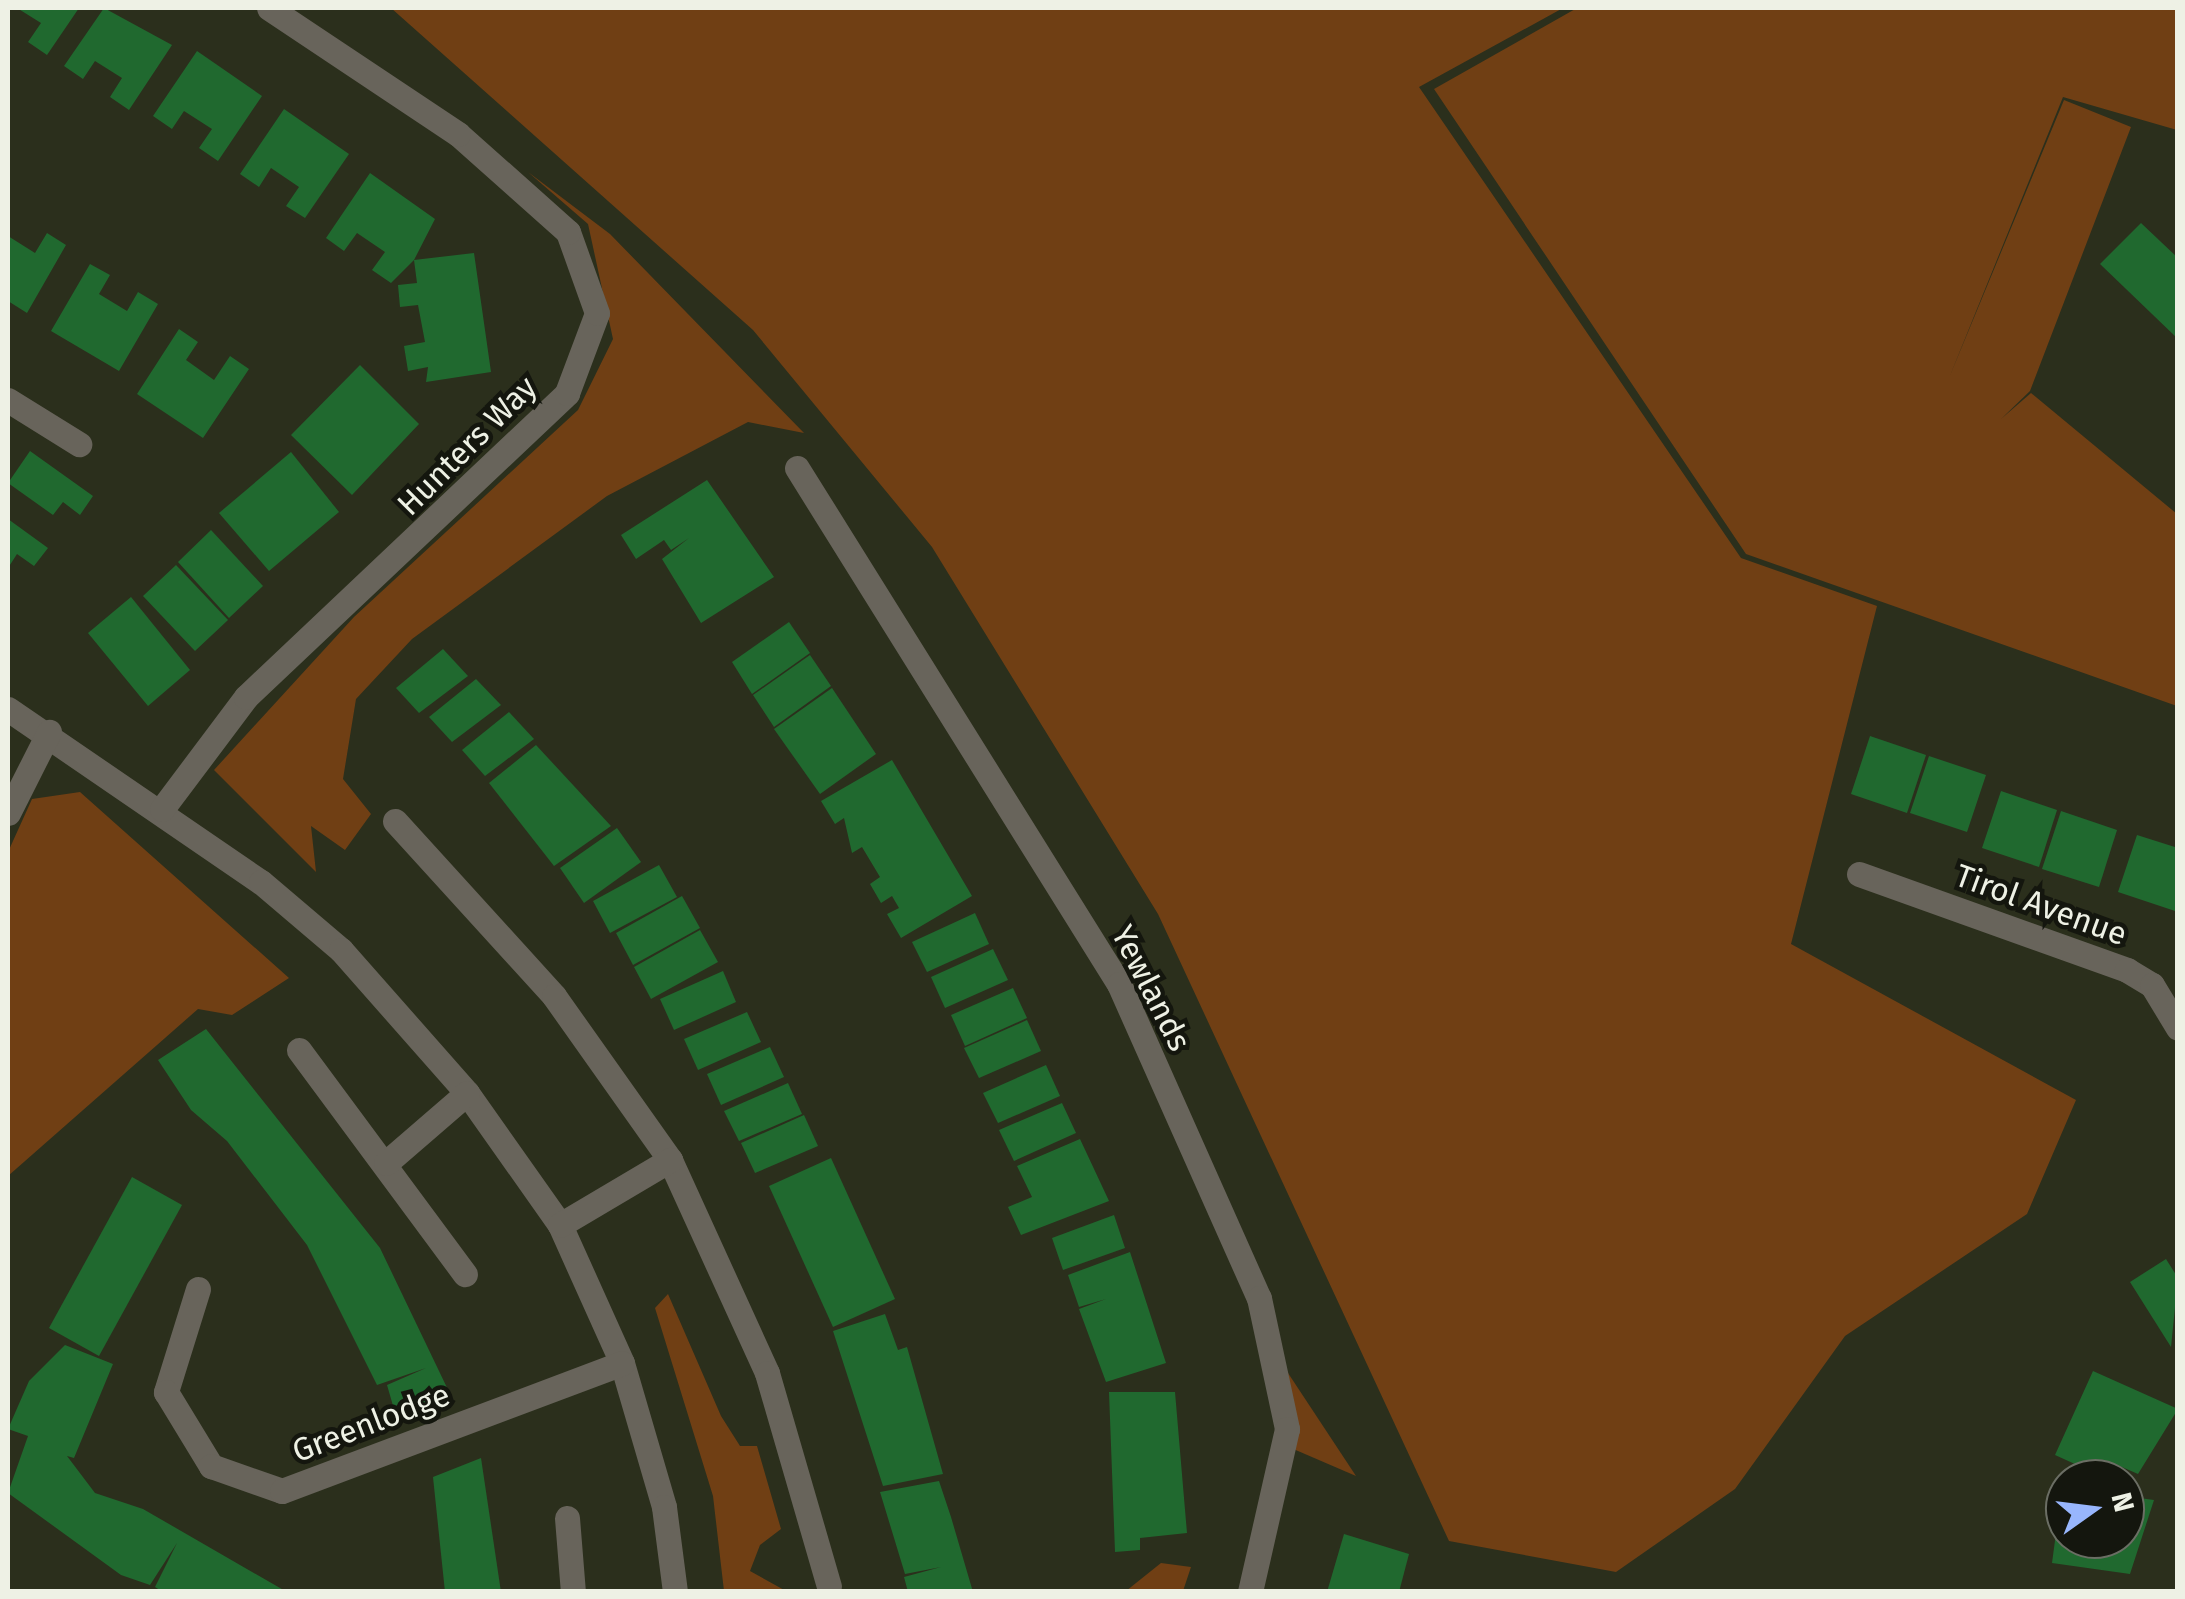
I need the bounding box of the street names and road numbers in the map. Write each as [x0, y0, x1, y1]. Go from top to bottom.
street label: Hunters Way [389, 368, 545, 524]
street label: Tirol Avenue [1950, 856, 2132, 954]
street label: Yewlands [1103, 919, 1199, 1057]
street label: Greenlodge [287, 1375, 455, 1471]

